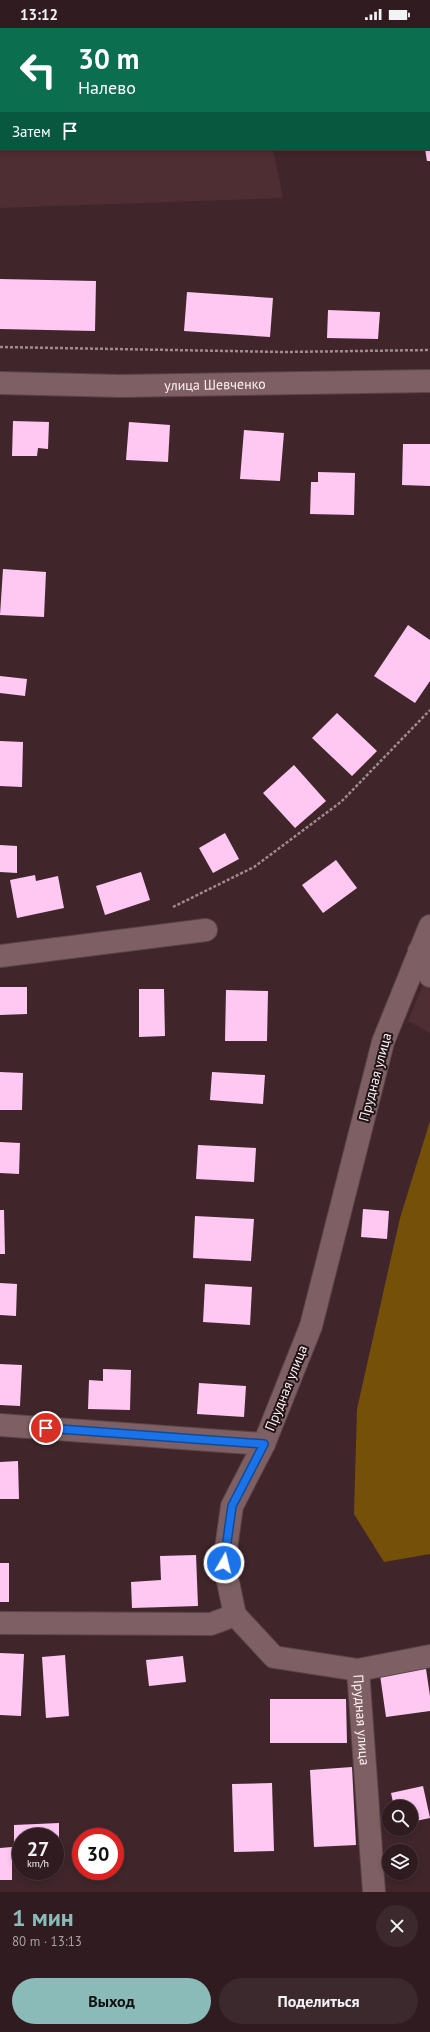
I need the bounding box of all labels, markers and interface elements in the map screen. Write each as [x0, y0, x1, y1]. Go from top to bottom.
text: 13:12 [20, 5, 58, 24]
text: 30 m [78, 40, 139, 77]
icon: left [12, 44, 64, 96]
text: Налево [78, 76, 136, 99]
icon: arrive [59, 120, 81, 142]
text: Затем [12, 122, 51, 141]
street label: улица Шевченко [164, 375, 266, 394]
street label: Прудная улица [355, 1031, 395, 1123]
street label: Прудная улица [261, 1342, 311, 1434]
pin [29, 1411, 63, 1445]
icon: arrive [35, 1417, 57, 1439]
position arrow [203, 1542, 245, 1584]
street label: Прудная улица [349, 1674, 374, 1766]
map controls [382, 1800, 418, 1880]
button: search [382, 1800, 418, 1836]
speed limit sign: 30 [72, 1828, 124, 1880]
text: 27 [27, 1836, 49, 1862]
button: layers [382, 1844, 418, 1880]
text: km/h [27, 1857, 49, 1870]
text: 1 мин [12, 1902, 74, 1933]
button: close [376, 1905, 418, 1947]
text: 80 m · 13:13 [12, 1933, 82, 1950]
button: Выход [12, 1978, 211, 2024]
button: Поделиться [219, 1978, 418, 2024]

